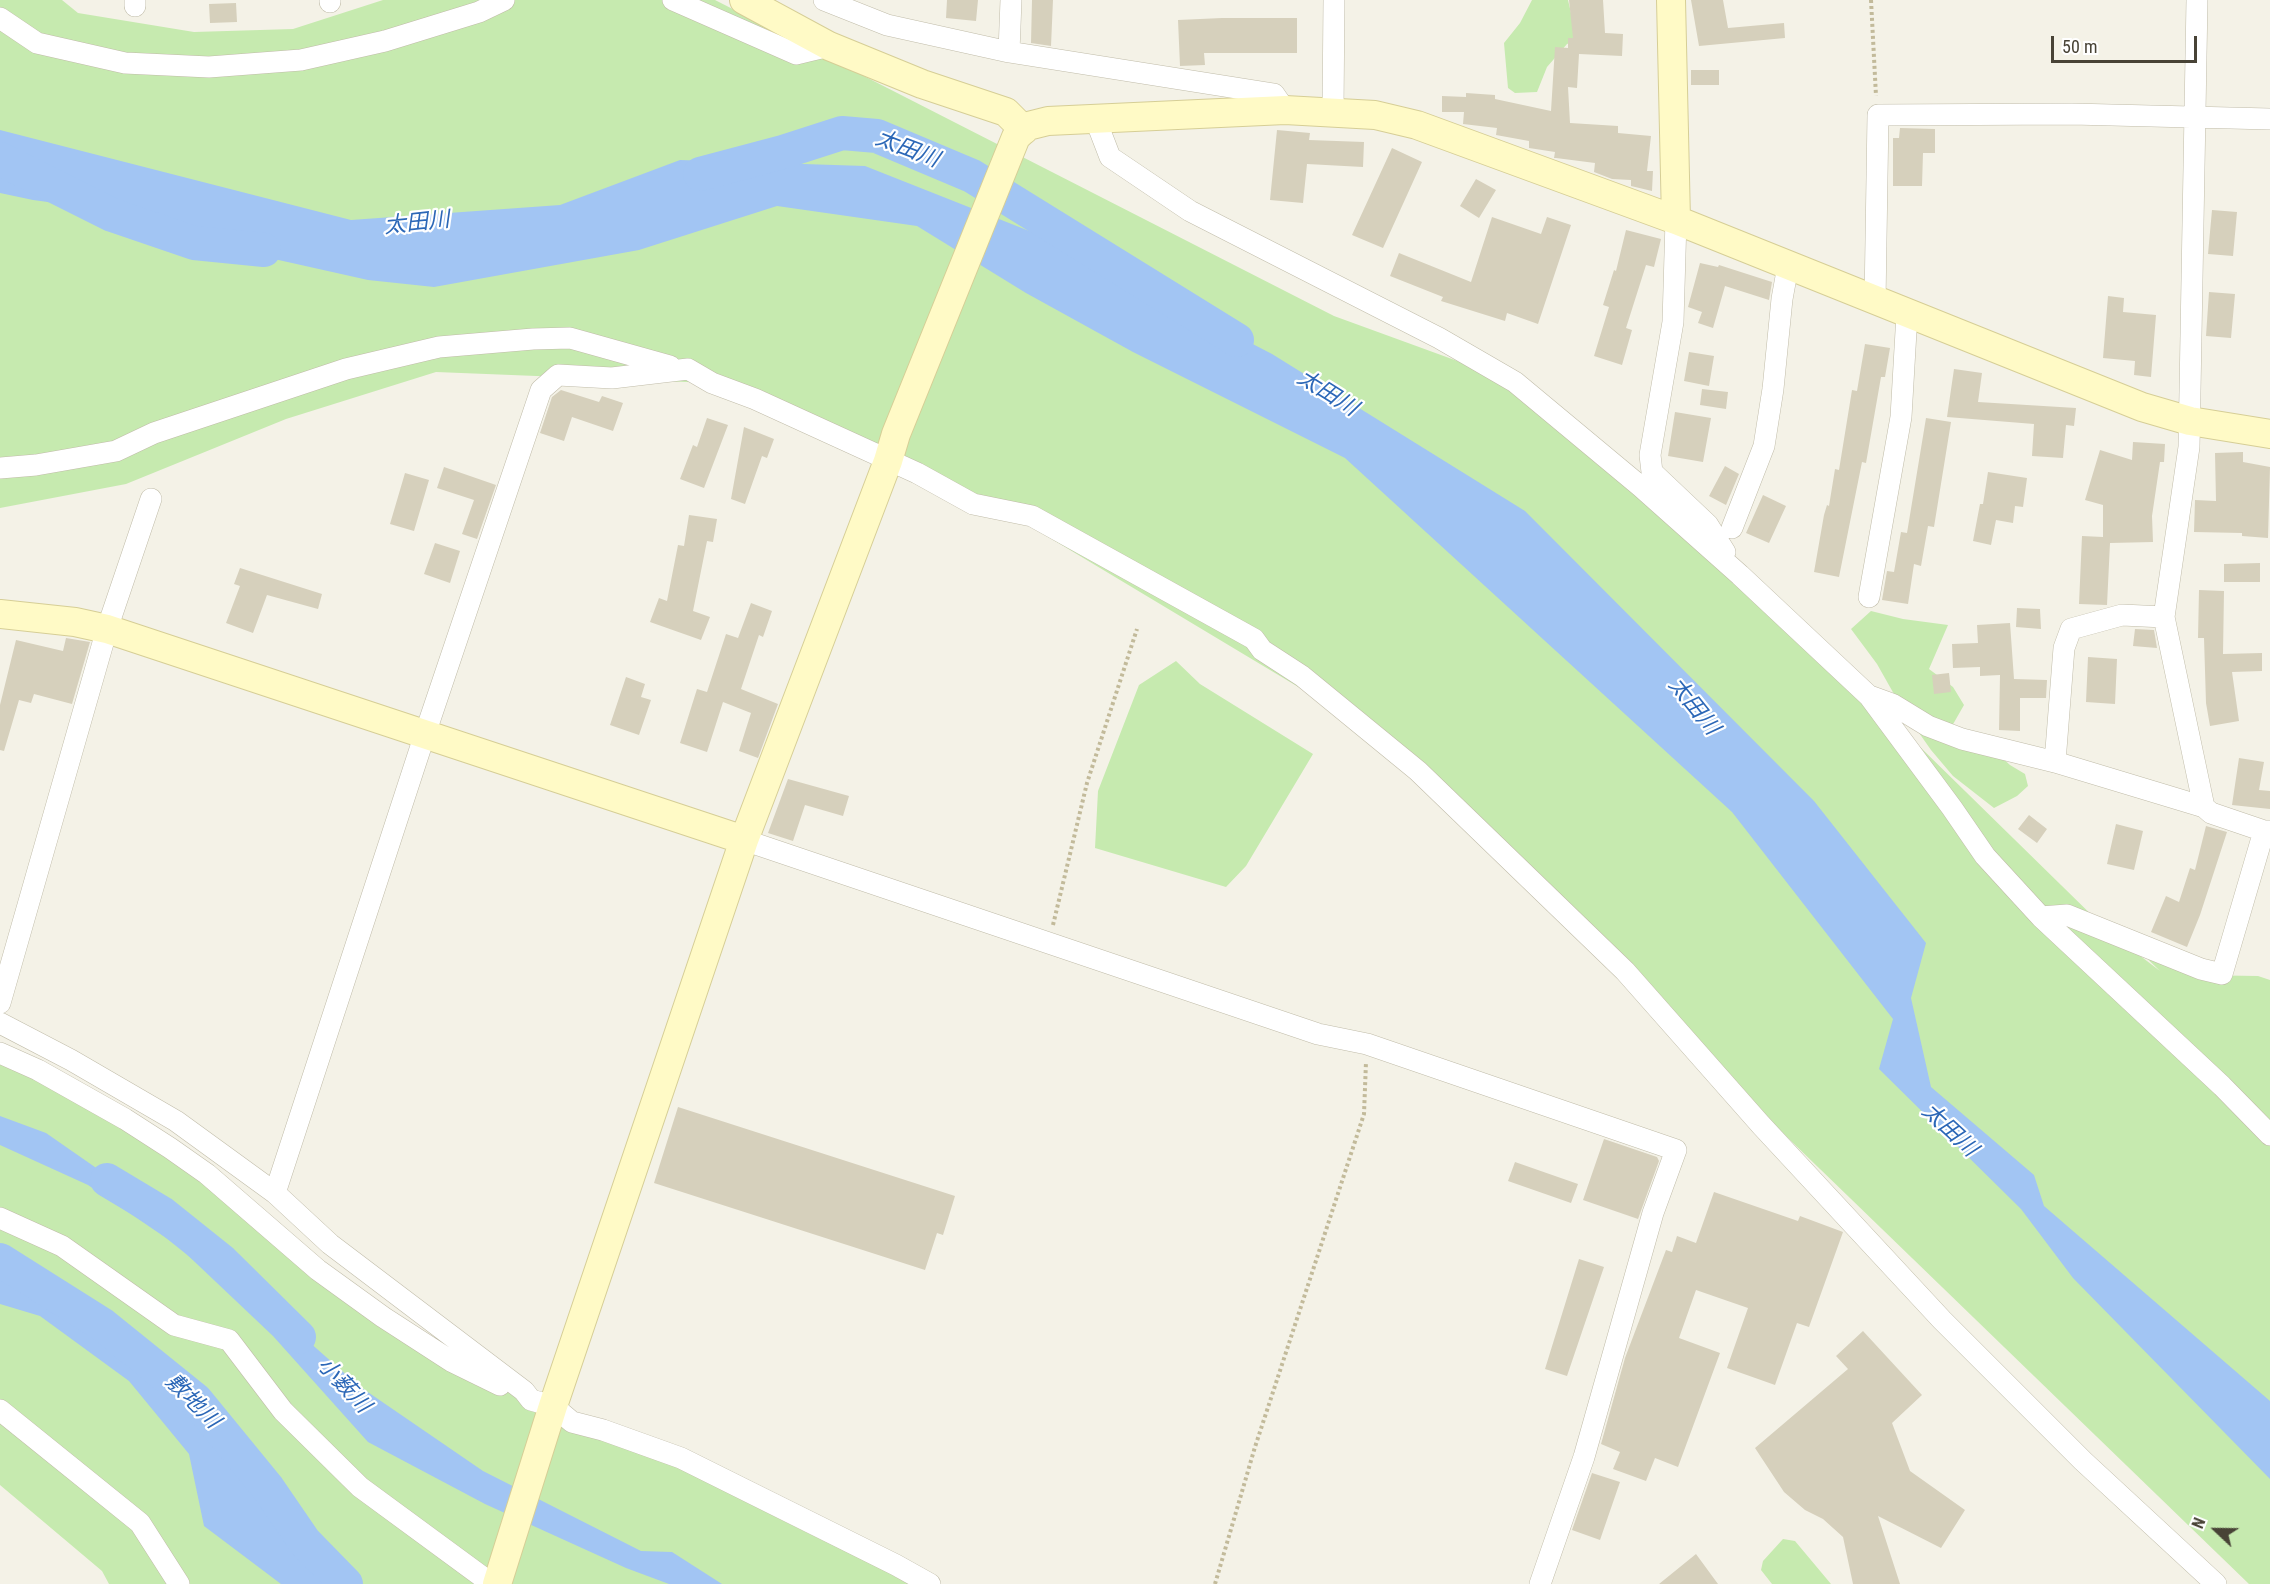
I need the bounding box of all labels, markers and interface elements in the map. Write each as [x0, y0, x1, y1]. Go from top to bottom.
scale bar [2054, 24, 2200, 62]
text: 50 m [2062, 36, 2097, 57]
water label: 太田川 [871, 126, 943, 174]
water label: 太田川 [383, 207, 451, 241]
water label: 太田川 [1292, 365, 1362, 423]
water label: 太田川 [1662, 673, 1724, 741]
water label: 太田川 [1916, 1099, 1982, 1163]
water label: 小薮川 [311, 1353, 375, 1419]
water label: 敷地川 [159, 1369, 225, 1435]
north arrow [2186, 1500, 2246, 1560]
text: N [2188, 1515, 2209, 1531]

